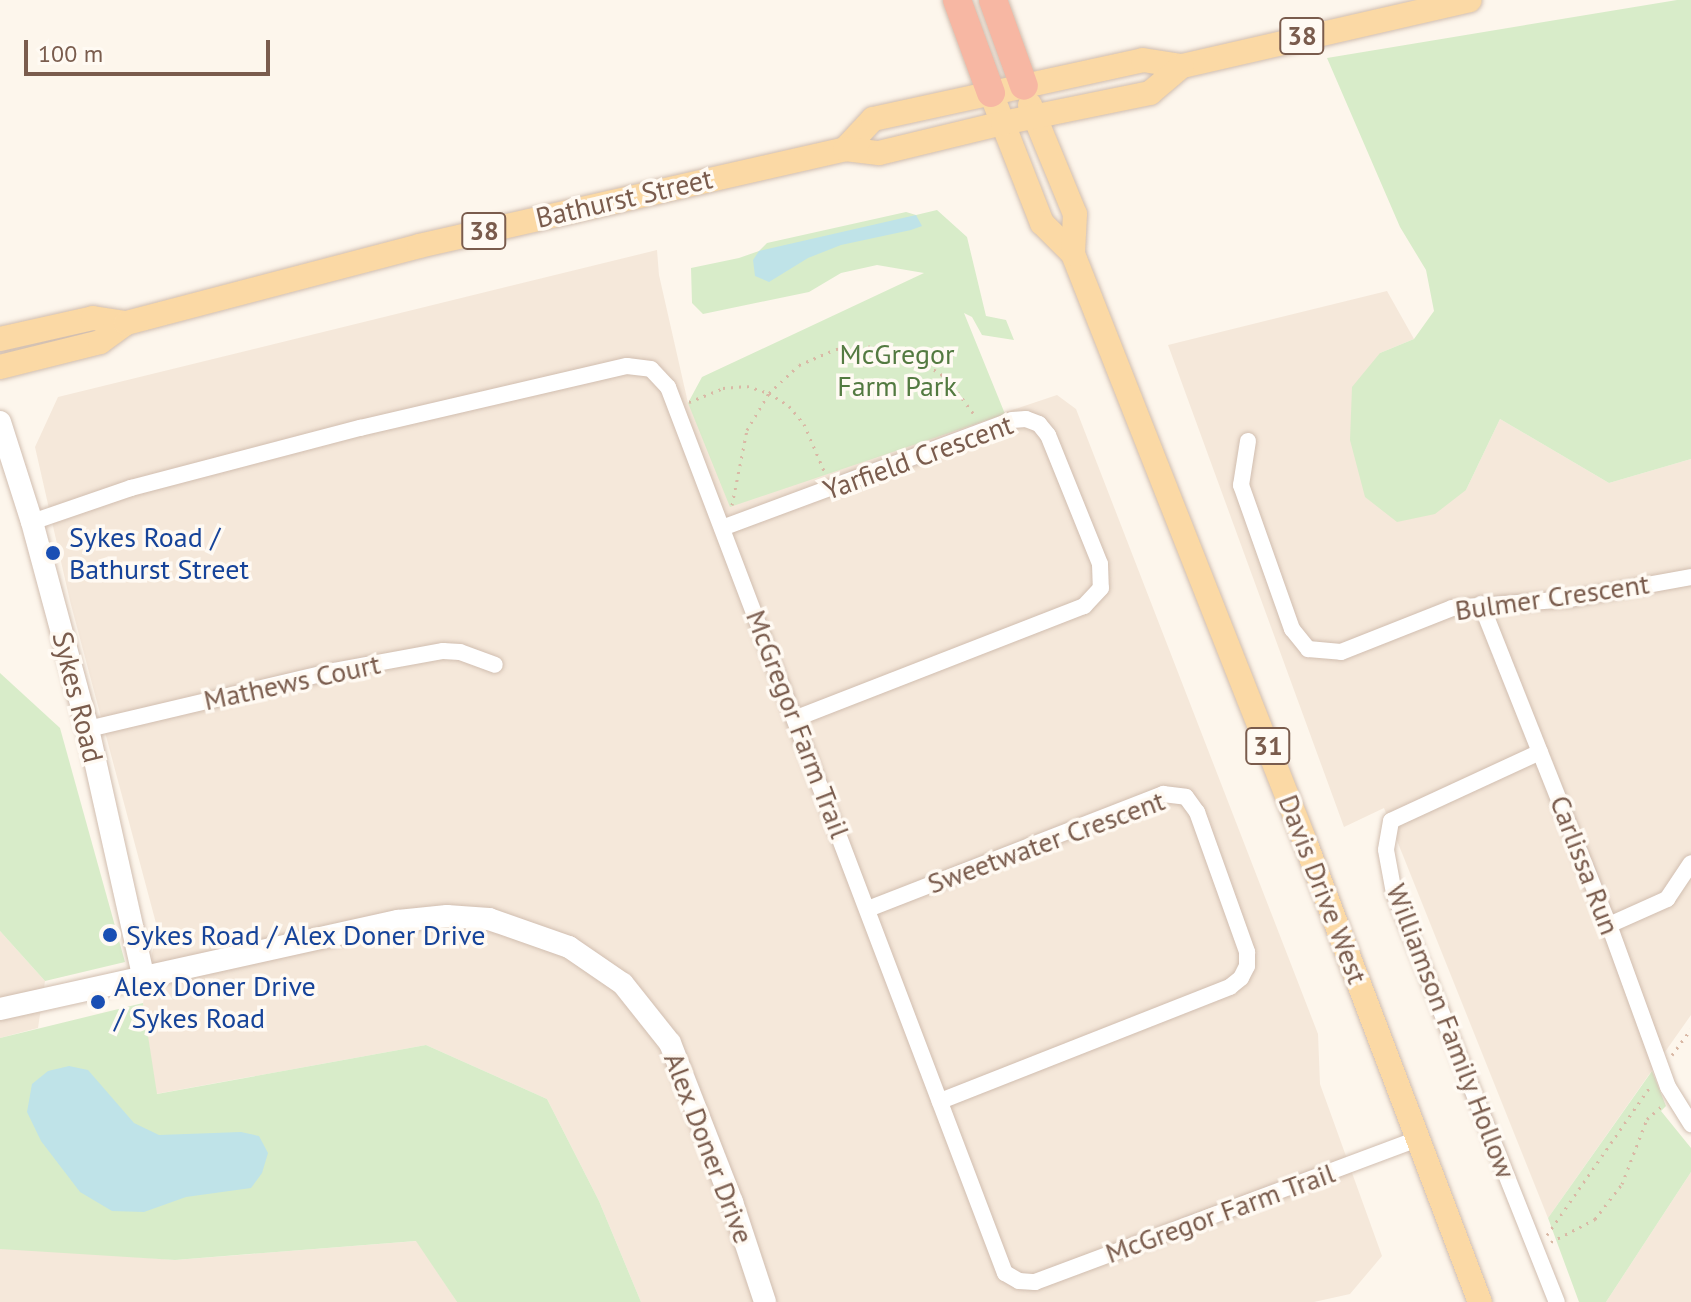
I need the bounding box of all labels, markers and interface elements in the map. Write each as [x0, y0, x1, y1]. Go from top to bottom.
road number: 38 [1278, 14, 1326, 58]
scale bar [28, 24, 274, 74]
text: 100 m [38, 38, 103, 69]
street label: Bathurst Street [533, 161, 715, 235]
road number: 38 [460, 209, 508, 253]
park label: McGregor Farm Park [837, 337, 957, 403]
street label: Yarfield Crescent [819, 407, 1017, 507]
place label: Sykes Road / Bathurst Street [69, 520, 249, 586]
marker: Sykes Road / Bathurst Street [44, 544, 62, 562]
street label: Bulmer Crescent [1453, 567, 1651, 627]
street label: McGregor Farm Trail [739, 605, 857, 843]
street label: Sykes Road [46, 628, 110, 766]
street label: Mathews Court [201, 647, 383, 717]
road number: 31 [1244, 724, 1292, 768]
street label: Sweetwater Crescent [923, 784, 1169, 900]
street label: Davis Drive West [1271, 790, 1375, 988]
street label: Carlissa Run [1543, 791, 1627, 939]
street label: Williamson Family Hollow [1379, 879, 1523, 1183]
place label: Sykes Road / Alex Doner Drive [126, 918, 487, 952]
marker: Sykes Road / Alex Doner Drive [101, 926, 119, 944]
place label: Alex Doner Drive / Sykes Road [114, 969, 317, 1035]
marker: Alex Doner Drive / Sykes Road [89, 993, 107, 1011]
street label: Alex Doner Drive [657, 1047, 761, 1249]
street label: McGregor Farm Trail [1100, 1156, 1340, 1270]

